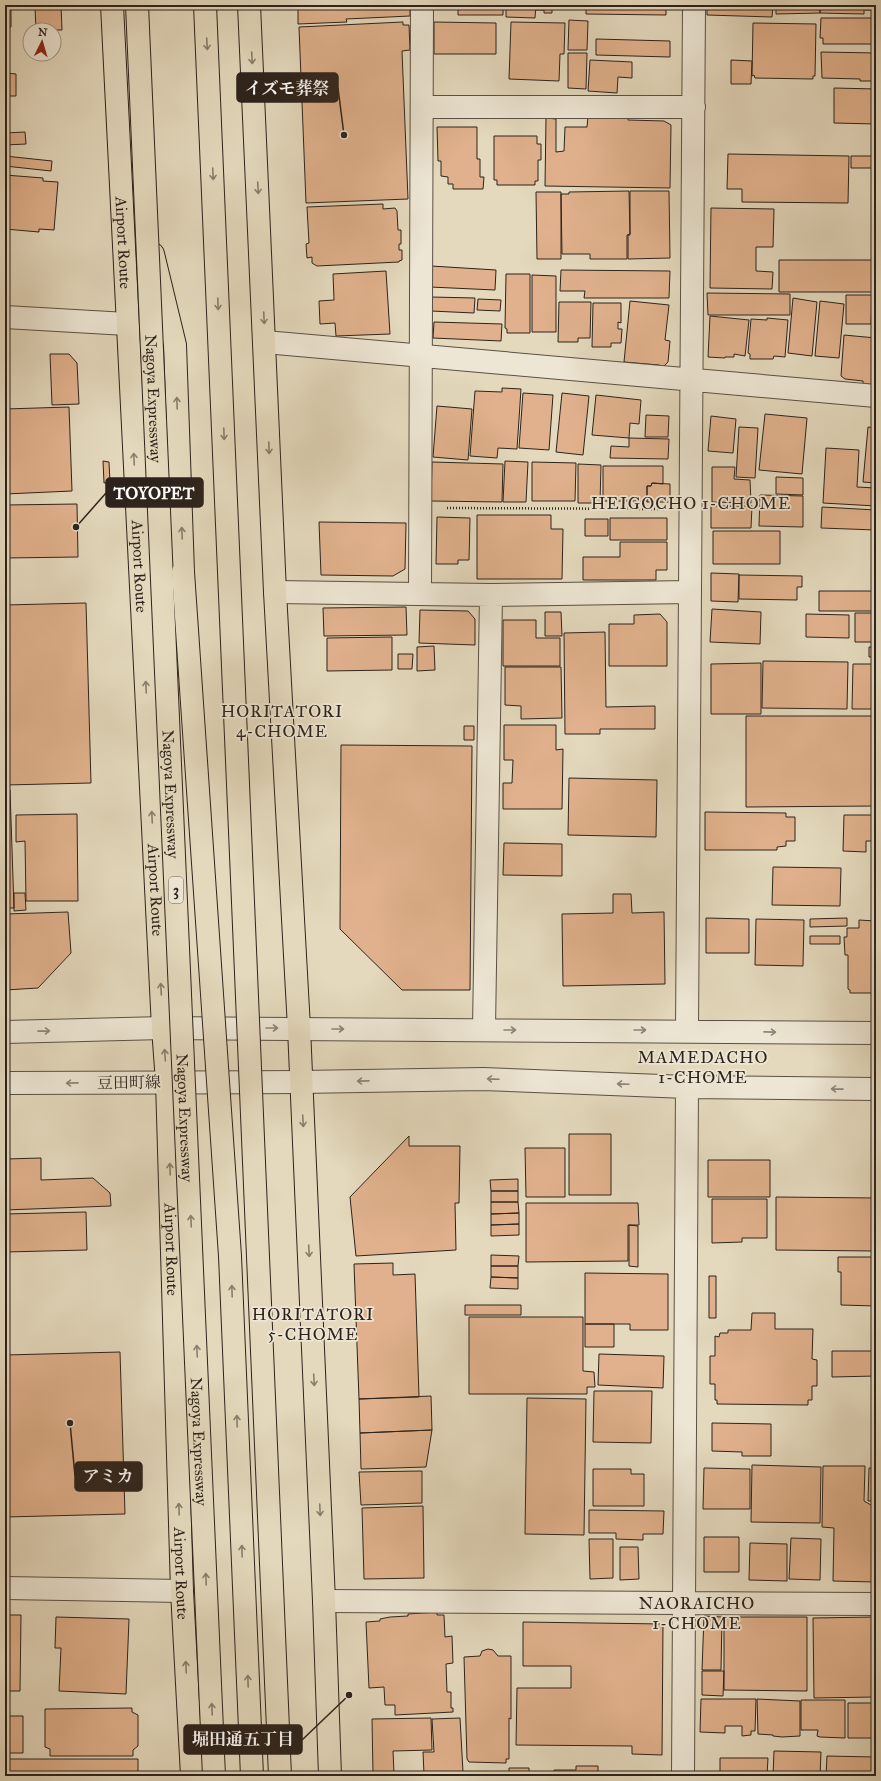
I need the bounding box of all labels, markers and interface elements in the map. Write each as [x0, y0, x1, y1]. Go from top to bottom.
north arrow [22, 22, 62, 62]
text: N [38, 26, 49, 39]
one-way arrow [203, 37, 210, 50]
one-way arrow [248, 51, 256, 64]
callout: イズモ葬祭 [237, 73, 338, 102]
text: イズモ葬祭 [245, 78, 329, 99]
one-way arrow [209, 167, 216, 180]
one-way arrow [254, 181, 262, 194]
street label: Airport Route [112, 195, 135, 290]
one-way arrow [215, 297, 222, 310]
one-way arrow [260, 311, 268, 324]
street label: Nagoya Expressway [141, 334, 166, 464]
one-way arrow [173, 397, 181, 410]
one-way arrow [220, 427, 228, 440]
one-way arrow [265, 441, 273, 454]
one-way arrow [130, 453, 138, 466]
callout: TOYOPET [106, 478, 203, 507]
text: TOYOPET [113, 483, 195, 504]
district label: HEIGOCHO 1-CHOME [591, 493, 791, 514]
street label: Airport Route [128, 519, 151, 613]
one-way arrow [178, 527, 185, 540]
one-way arrow [142, 681, 149, 694]
district label: HORITATORI 4-CHOME [221, 701, 343, 742]
street label: Nagoya Expressway [158, 730, 183, 859]
one-way arrow [149, 811, 156, 824]
street label: Airport Route [144, 842, 167, 937]
road number: 3 [169, 877, 183, 903]
one-way arrow [157, 983, 165, 996]
one-way arrow [265, 1024, 278, 1032]
one-way arrow [331, 1025, 344, 1032]
one-way arrow [503, 1026, 516, 1034]
one-way arrow [633, 1026, 646, 1034]
one-way arrow [37, 1027, 50, 1035]
one-way arrow [763, 1028, 776, 1036]
district label: MAMEDACHO 1-CHOME [638, 1047, 768, 1088]
one-way arrow [162, 1049, 169, 1062]
street label: Nagoya Expressway [172, 1053, 197, 1183]
street label: 豆田町線 [97, 1072, 161, 1093]
one-way arrow [487, 1075, 500, 1083]
one-way arrow [357, 1077, 370, 1085]
one-way arrow [66, 1079, 79, 1087]
one-way arrow [617, 1080, 630, 1088]
one-way arrow [831, 1085, 844, 1092]
one-way arrow [299, 1114, 307, 1127]
one-way arrow [166, 1163, 173, 1176]
street label: Airport Route [161, 1202, 182, 1296]
one-way arrow [187, 1215, 195, 1228]
one-way arrow [305, 1244, 312, 1257]
one-way arrow [228, 1285, 235, 1298]
district label: HORITATORI 5-CHOME [252, 1304, 374, 1345]
one-way arrow [193, 1345, 200, 1358]
one-way arrow [311, 1373, 318, 1386]
street label: Nagoya Expressway [187, 1377, 211, 1507]
one-way arrow [233, 1415, 241, 1428]
callout: アミカ [75, 1462, 142, 1491]
text: アミカ [83, 1466, 134, 1487]
one-way arrow [176, 1503, 183, 1516]
one-way arrow [316, 1503, 324, 1516]
street label: Airport Route [170, 1526, 193, 1621]
one-way arrow [239, 1545, 246, 1558]
one-way arrow [203, 1573, 210, 1586]
district label: NAORAICHO 1-CHOME [639, 1593, 755, 1634]
one-way arrow [182, 1661, 189, 1674]
one-way arrow [244, 1675, 252, 1688]
one-way arrow [208, 1703, 215, 1716]
callout: 堀田通五丁目 [184, 1725, 302, 1754]
text: 堀田通五丁目 [192, 1729, 294, 1750]

